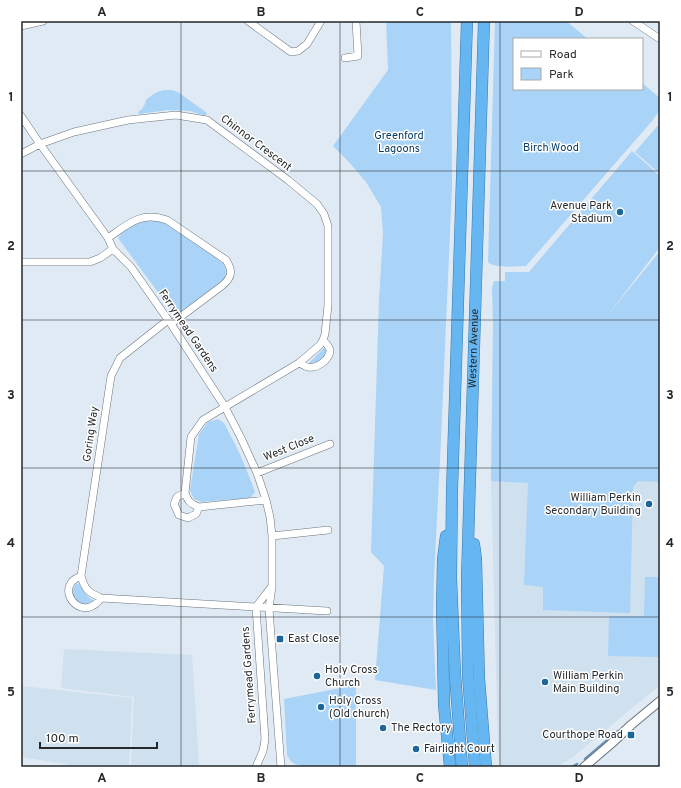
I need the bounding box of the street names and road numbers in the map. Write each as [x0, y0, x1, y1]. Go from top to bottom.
street label: Chinnor Crescent [218, 112, 294, 174]
street label: Ferrymead Gardens [155, 287, 221, 375]
street label: Western Avenue [466, 308, 482, 388]
street label: Goring Way [80, 405, 102, 463]
street label: West Close [262, 431, 317, 465]
street label: Ferrymead Gardens [239, 626, 259, 724]

